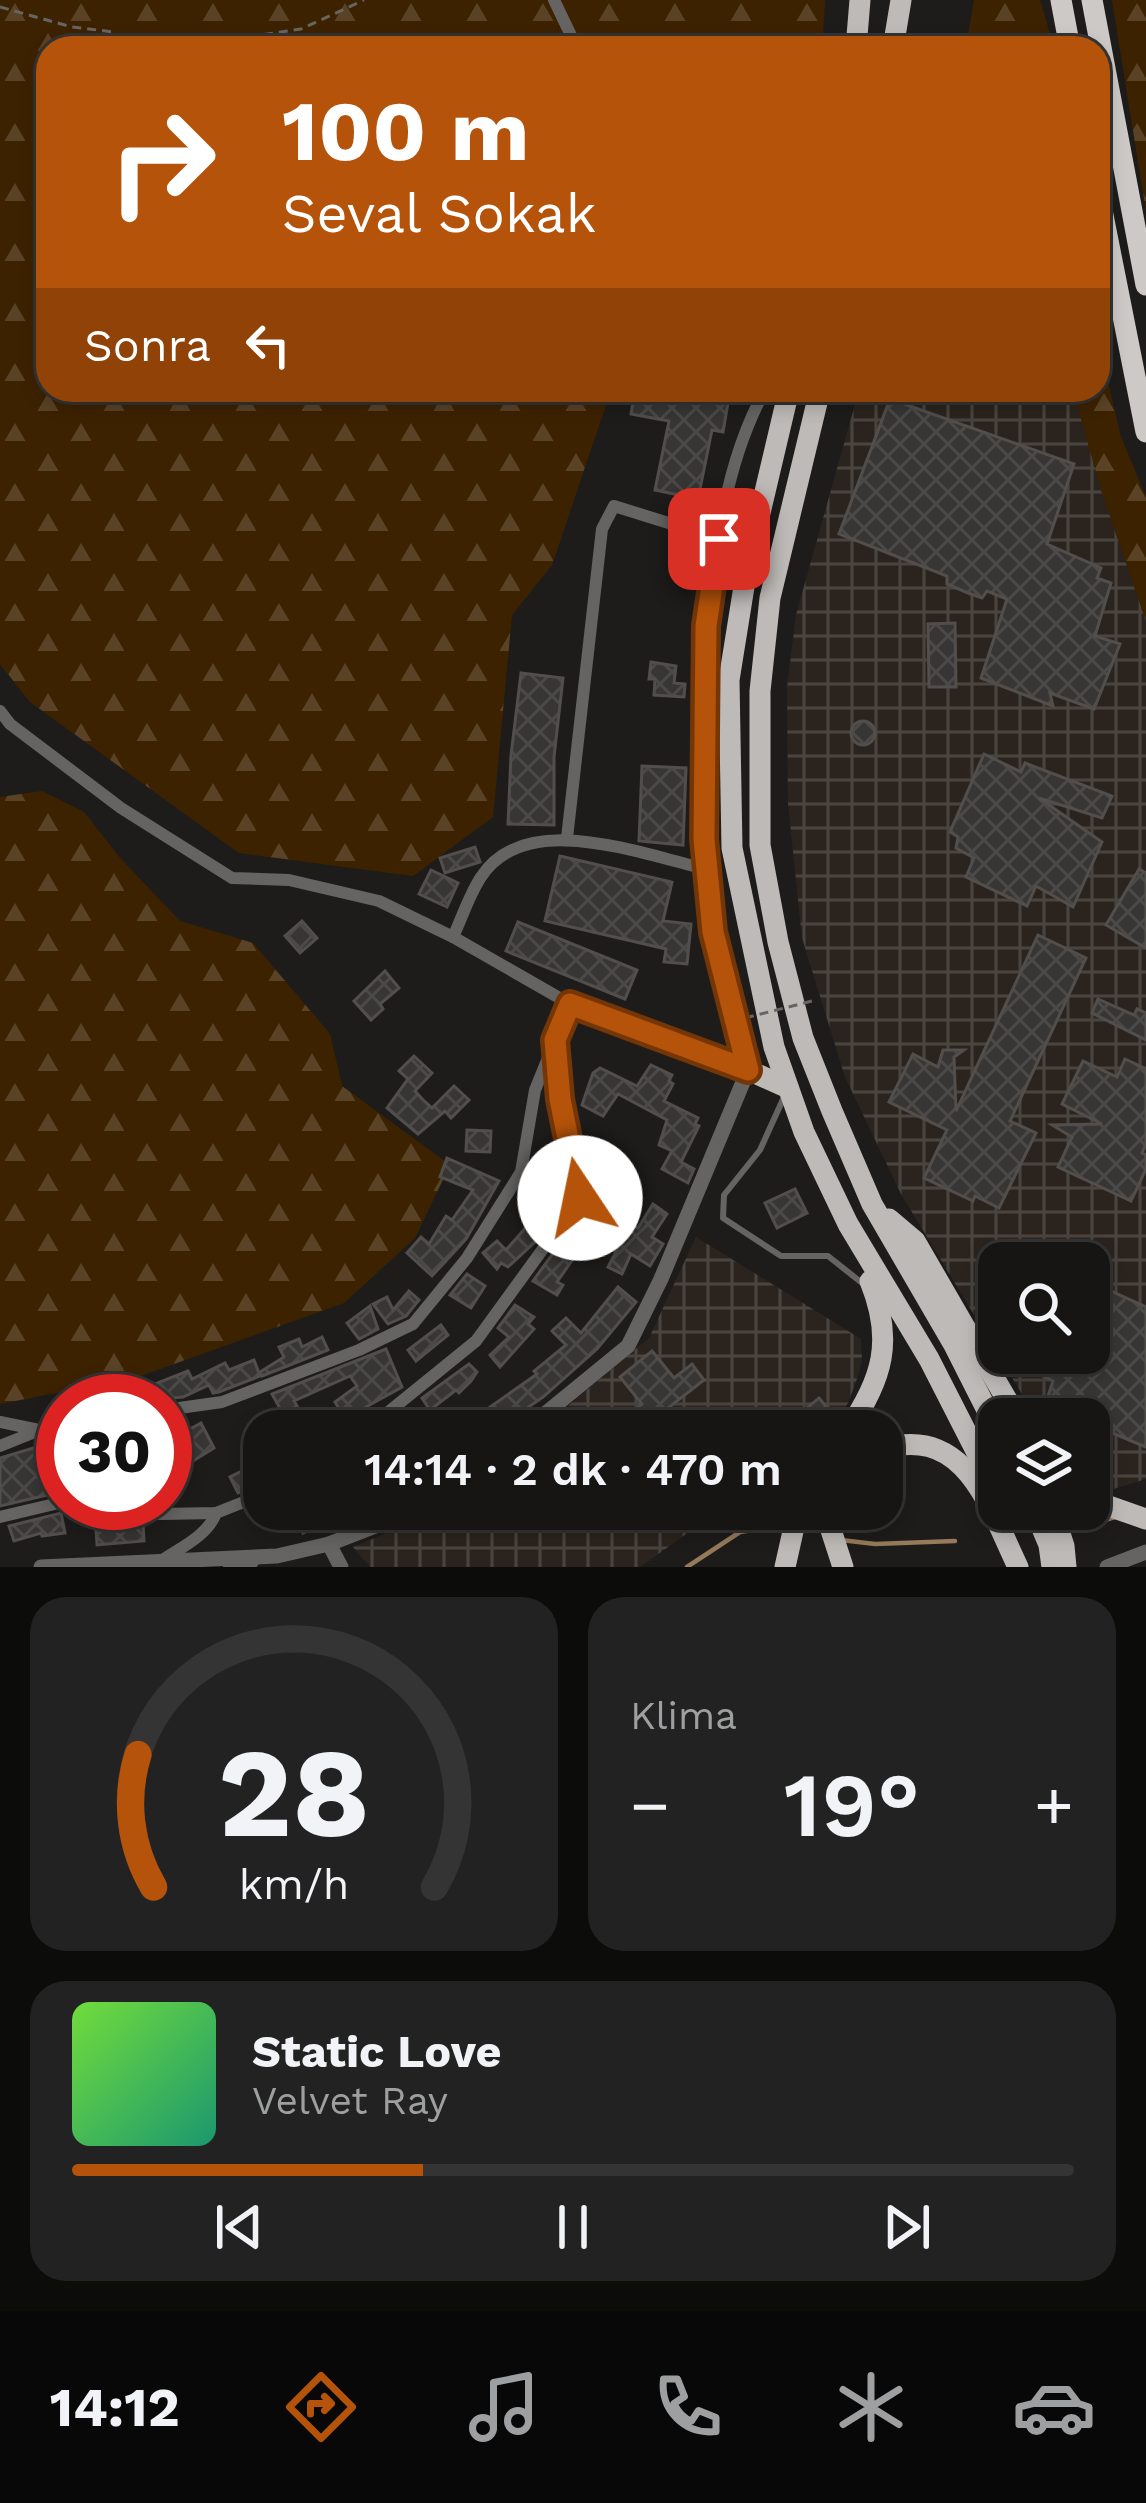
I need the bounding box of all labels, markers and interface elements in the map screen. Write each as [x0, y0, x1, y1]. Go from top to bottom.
text: 100 m [282, 82, 529, 180]
icon: right [84, 84, 240, 240]
text: Seval Sokak [282, 182, 596, 245]
icon: left [235, 312, 301, 378]
text: Sonra [84, 319, 211, 372]
pin [668, 488, 770, 590]
icon: arrive [686, 506, 752, 572]
position arrow [517, 1135, 643, 1261]
map controls [978, 1242, 1110, 1530]
button: search [978, 1242, 1110, 1374]
speed limit sign: 30 [36, 1374, 192, 1530]
button: layers [978, 1398, 1110, 1530]
text: 14:14 · 2 dk · 470 m [364, 1443, 782, 1496]
text: Klima [630, 1693, 737, 1738]
text: 28 [218, 1720, 370, 1866]
text: 19° [784, 1752, 920, 1858]
text: − [630, 1767, 670, 1844]
text: + [1034, 1767, 1074, 1844]
text: km/h [239, 1859, 349, 1909]
text: Static Love [252, 2025, 502, 2078]
text: Velvet Ray [252, 2078, 448, 2123]
icon: previous [206, 2194, 272, 2260]
icon: pause [540, 2194, 606, 2260]
icon: next [874, 2194, 940, 2260]
icon: directions [279, 2365, 363, 2449]
icon: music [462, 2365, 546, 2449]
icon: phone [646, 2365, 730, 2449]
icon: climate [829, 2365, 913, 2449]
icon: car [1012, 2365, 1096, 2449]
text: 14:12 [50, 2376, 180, 2439]

